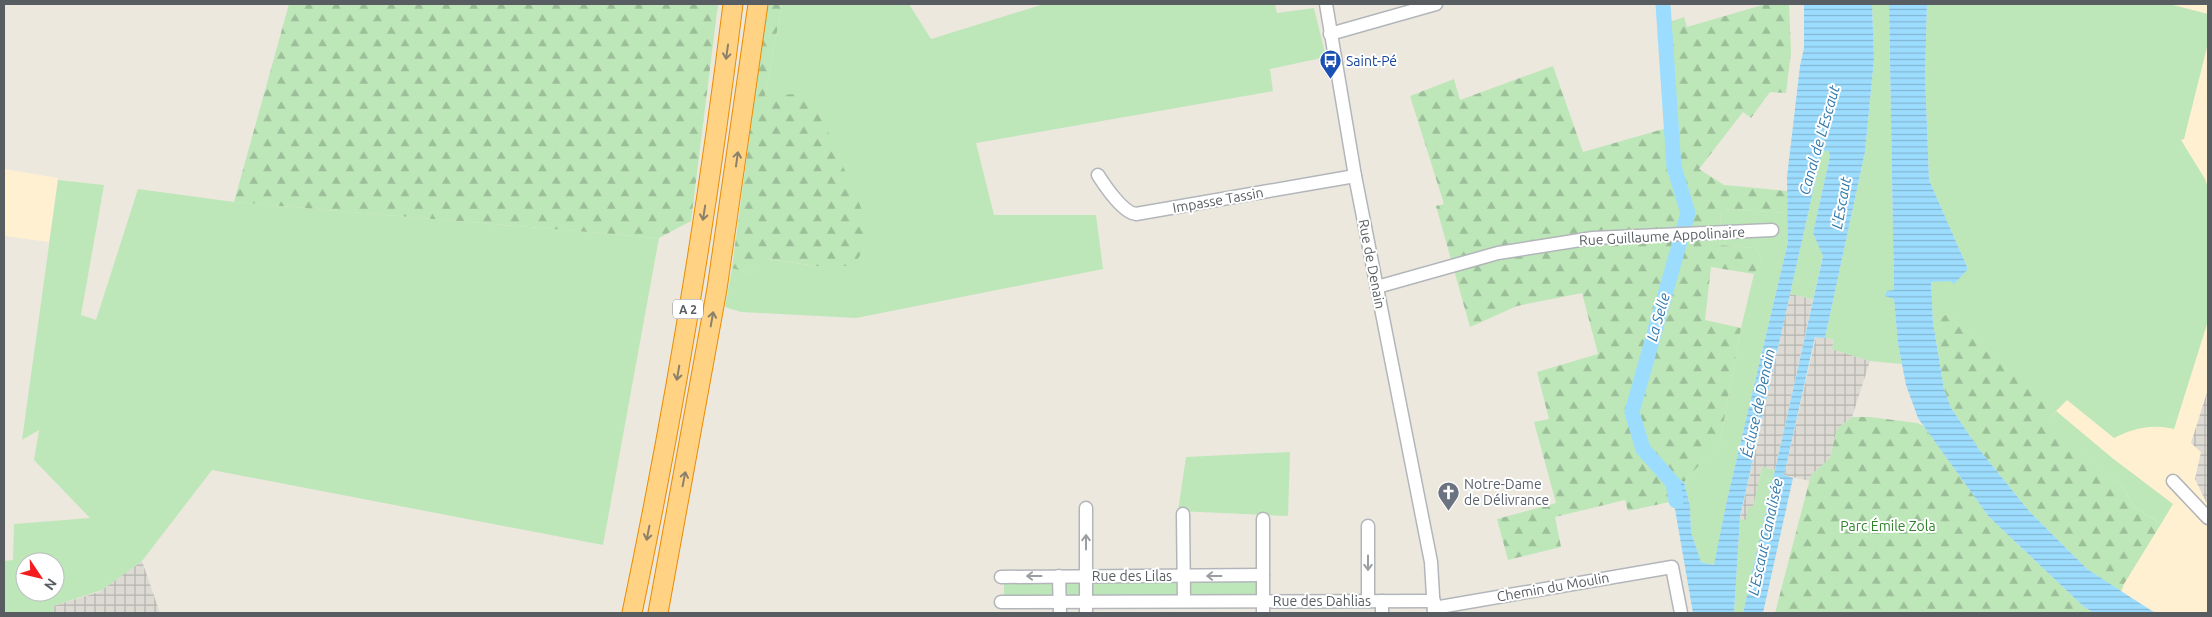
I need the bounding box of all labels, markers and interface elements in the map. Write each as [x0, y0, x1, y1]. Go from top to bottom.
one-way arrow [721, 44, 731, 60]
bus stop icon: Saint-Pé [1318, 49, 1342, 80]
place label: Saint-Pé [1346, 53, 1397, 69]
water label: Canal de L'Escaut [1795, 83, 1843, 197]
one-way arrow [732, 151, 742, 167]
water label: L'Escaut [1828, 176, 1854, 230]
street label: Impasse Tassin [1171, 184, 1265, 216]
one-way arrow [698, 205, 708, 221]
street label: Rue de Denain [1355, 218, 1389, 310]
street label: Rue Guillaume Appolinaire [1579, 224, 1745, 248]
water label: La Selle [1643, 291, 1673, 343]
road number: A 2 [673, 300, 703, 318]
one-way arrow [707, 312, 717, 328]
water label: Écluse de Denain [1738, 347, 1778, 459]
one-way arrow [672, 365, 682, 381]
one-way arrow [679, 472, 689, 488]
place label: Notre-Dame de Délivrance [1464, 476, 1549, 508]
water label: L'Escaut Canalisée [1744, 477, 1786, 597]
church icon: Notre-Dame de Délivrance [1436, 480, 1460, 511]
park label: Parc Émile Zola [1840, 517, 1936, 534]
one-way arrow [643, 525, 652, 541]
one-way arrow [1081, 535, 1091, 551]
north arrow [15, 552, 65, 602]
one-way arrow [1363, 554, 1373, 571]
street label: Rue des Lilas [1092, 568, 1172, 584]
street label: Chemin du Moulin [1496, 569, 1610, 605]
one-way arrow [1026, 571, 1042, 581]
one-way arrow [1206, 571, 1222, 580]
text: N [41, 576, 60, 593]
street label: Rue des Dahlias [1273, 593, 1371, 609]

